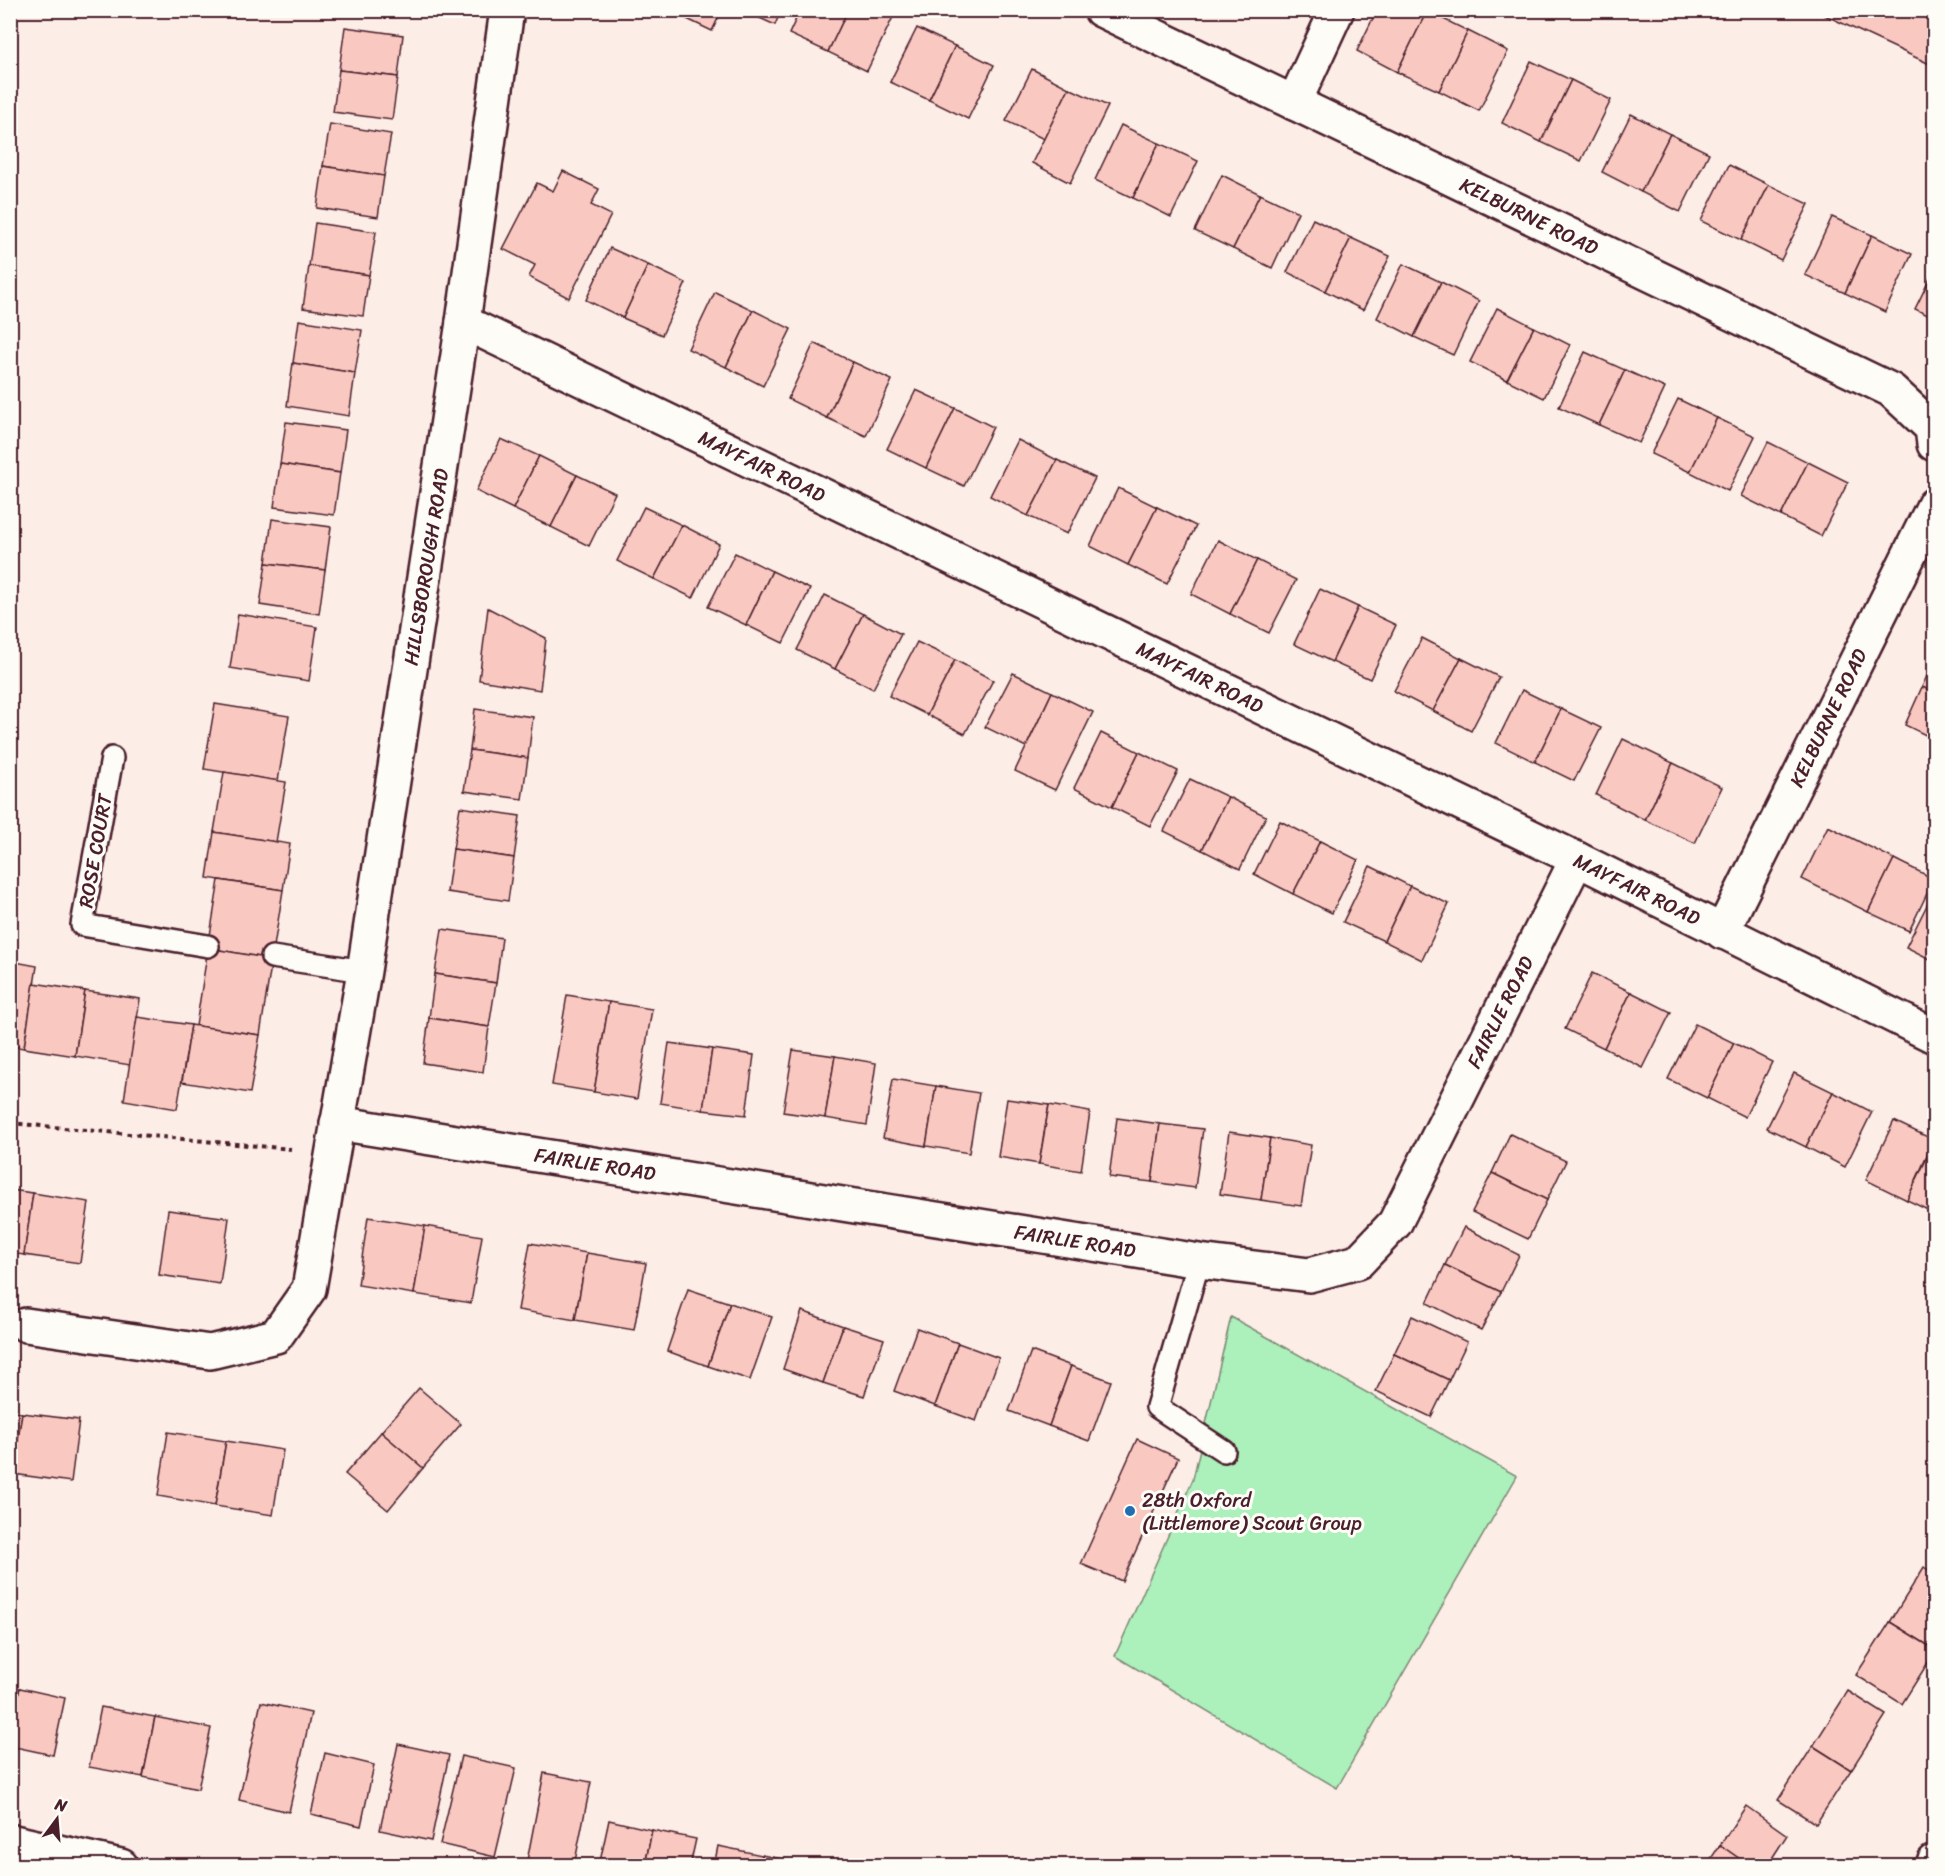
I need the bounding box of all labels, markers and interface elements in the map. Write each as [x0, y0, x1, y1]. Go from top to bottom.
street label: KELBURNE ROAD [1453, 168, 1604, 265]
street label: MAYFAIR ROAD [692, 420, 832, 512]
street label: HILLSBOROUGH ROAD [394, 466, 459, 668]
street label: MAYFAIR ROAD [1130, 631, 1270, 723]
street label: KELBURNE ROAD [1780, 643, 1877, 794]
street label: ROSE COURT [68, 790, 123, 911]
street label: MAYFAIR ROAD [1567, 843, 1707, 935]
street label: FAIRLIE ROAD [1457, 950, 1544, 1075]
street label: FAIRLIE ROAD [532, 1138, 658, 1191]
street label: FAIRLIE ROAD [1012, 1215, 1138, 1268]
place label: 28th Oxford (Littlemore) Scout Group [1142, 1483, 1362, 1541]
marker: 28th Oxford (Littlemore) Scout Group [1123, 1504, 1137, 1518]
north arrow [27, 1789, 87, 1849]
text: N [51, 1789, 71, 1821]

